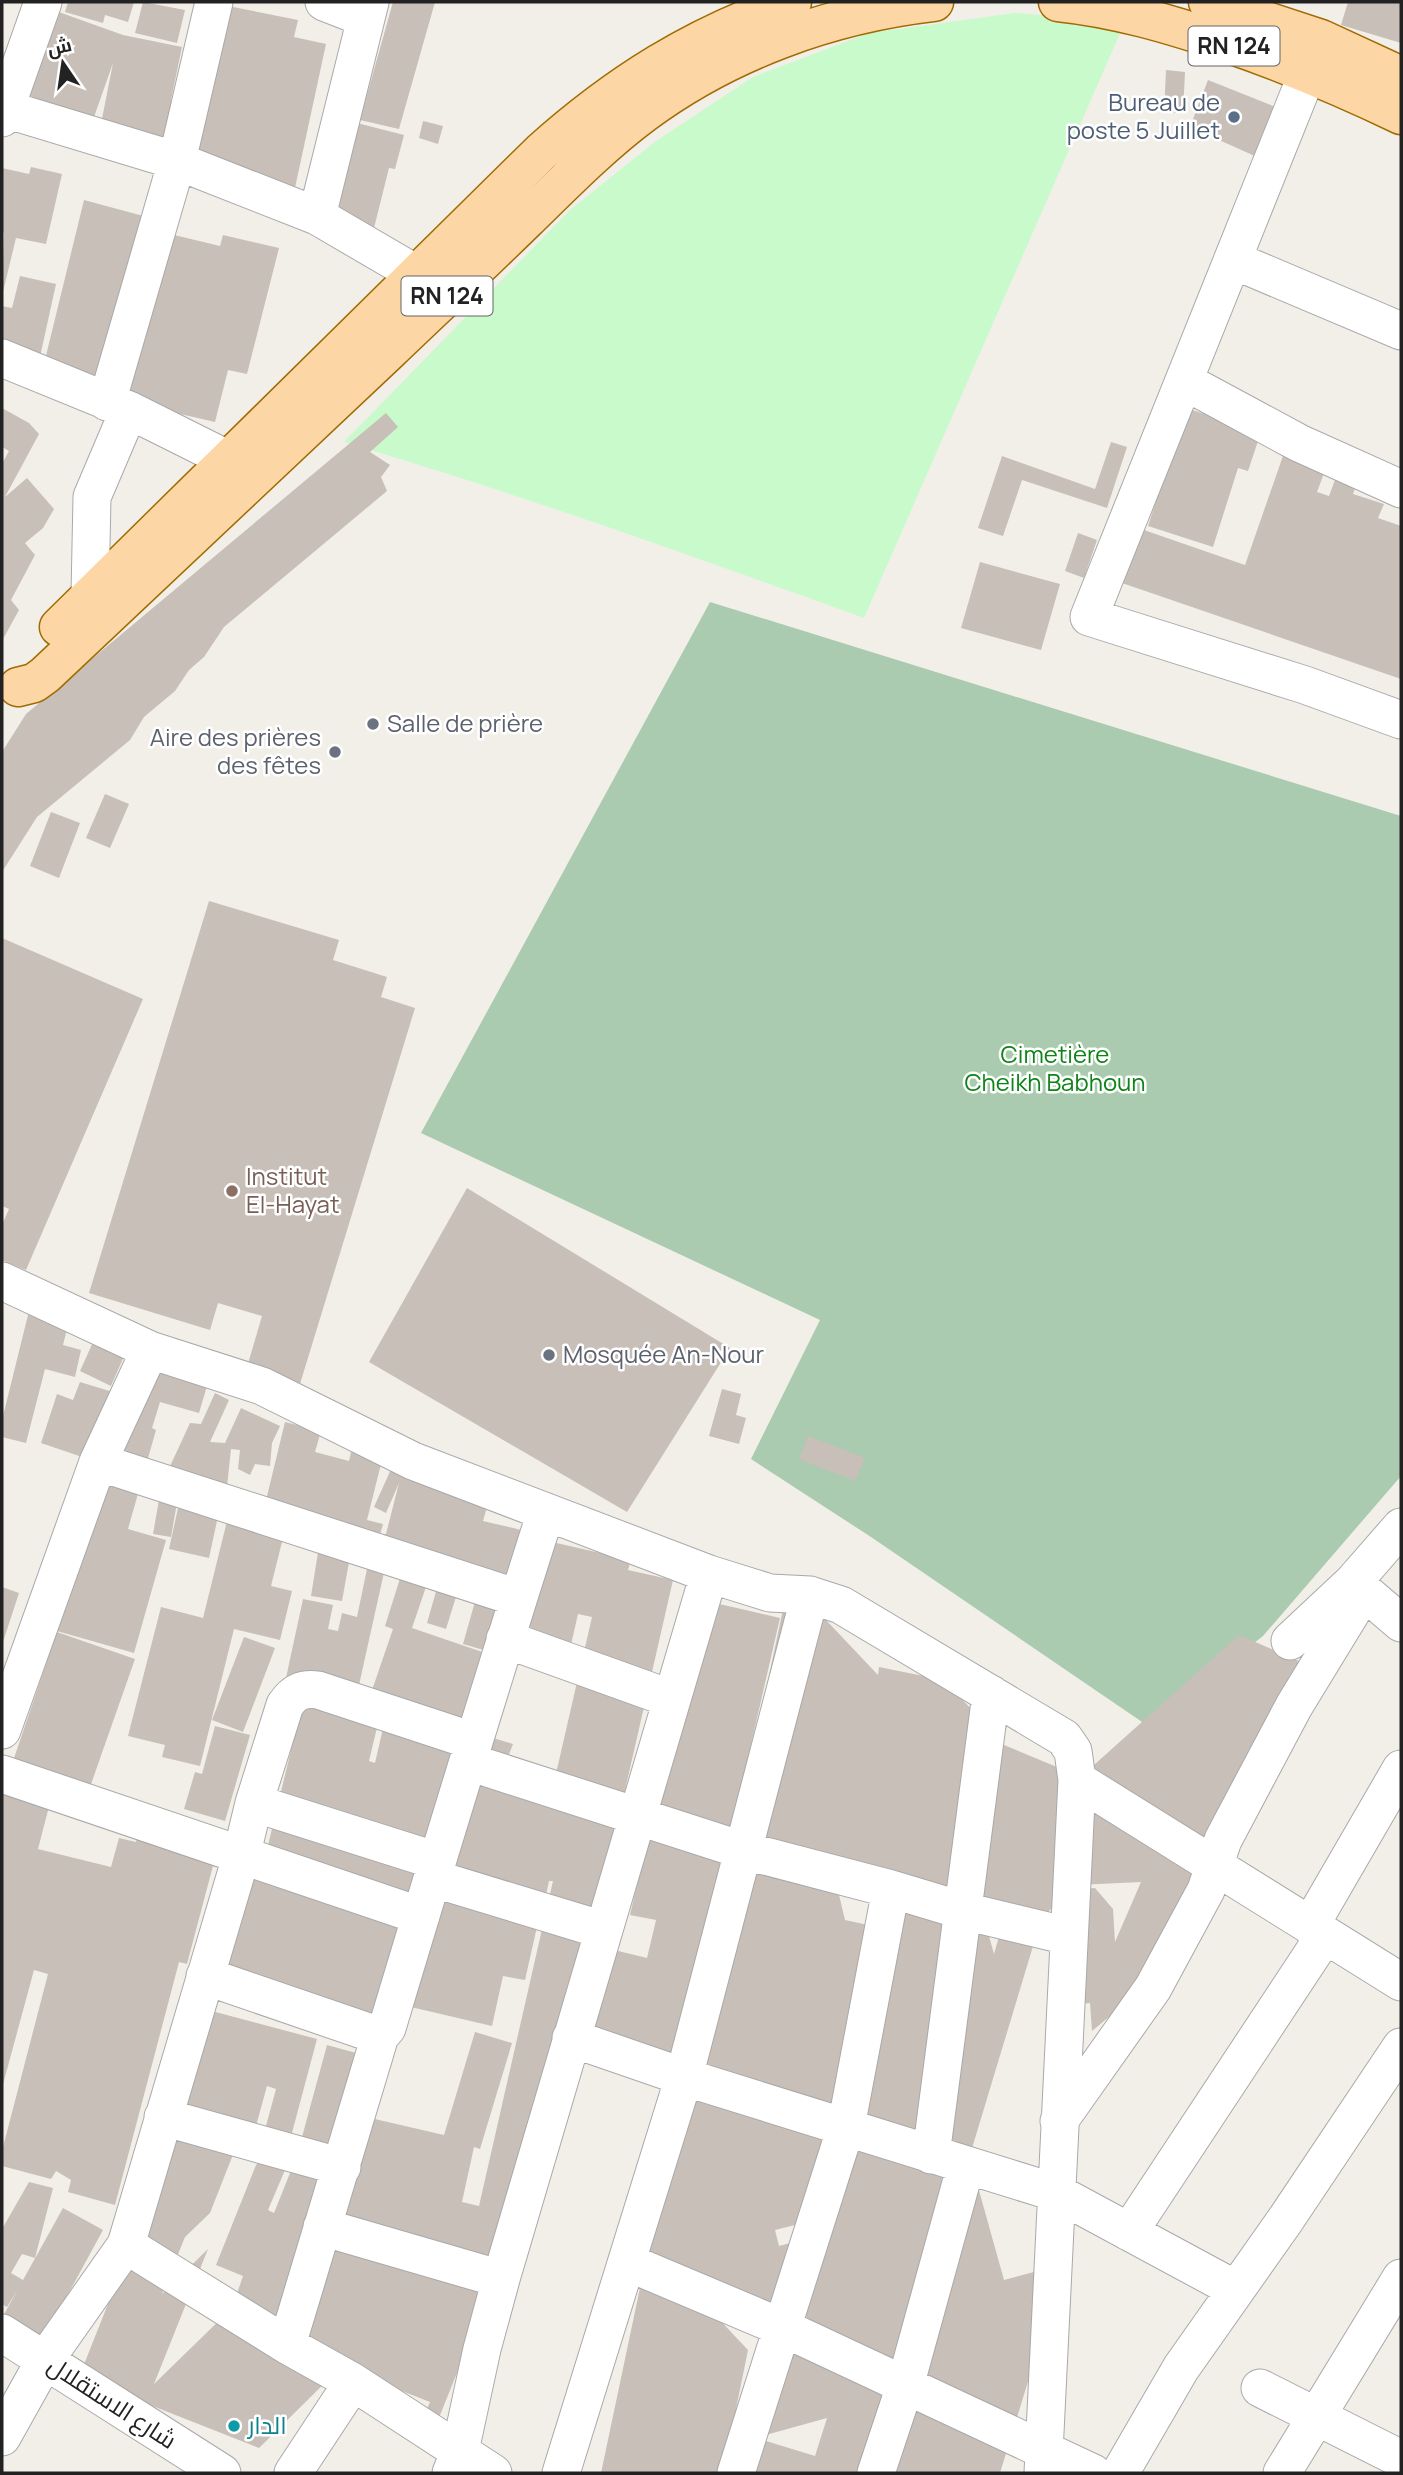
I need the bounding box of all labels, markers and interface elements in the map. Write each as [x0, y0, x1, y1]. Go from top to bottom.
road number: RN 124 [1188, 26, 1280, 66]
north arrow [28, 28, 98, 98]
text: ش [44, 31, 74, 62]
place label: Bureau de poste 5 Juillet [1067, 85, 1220, 146]
marker: Bureau de poste 5 Juillet [1226, 109, 1242, 125]
road number: RN 124 [402, 276, 492, 316]
place label: Salle de prière [387, 706, 543, 739]
marker: Salle de prière [365, 716, 381, 732]
place label: Aire des prières des fêtes [150, 720, 321, 781]
marker: Aire des prières des fêtes [327, 744, 343, 760]
park label: Cimetière Cheikh Babhoun [964, 1037, 1146, 1098]
place label: Institut El-Hayat [246, 1159, 340, 1220]
marker: Institut El-Hayat [224, 1183, 240, 1199]
place label: Mosquée An-Nour [563, 1337, 765, 1370]
marker: Mosquée An-Nour [541, 1347, 557, 1363]
street label: شارع الاستقلال [41, 2348, 184, 2457]
place label: الدار [246, 2408, 287, 2441]
marker: الدار [226, 2418, 242, 2434]

